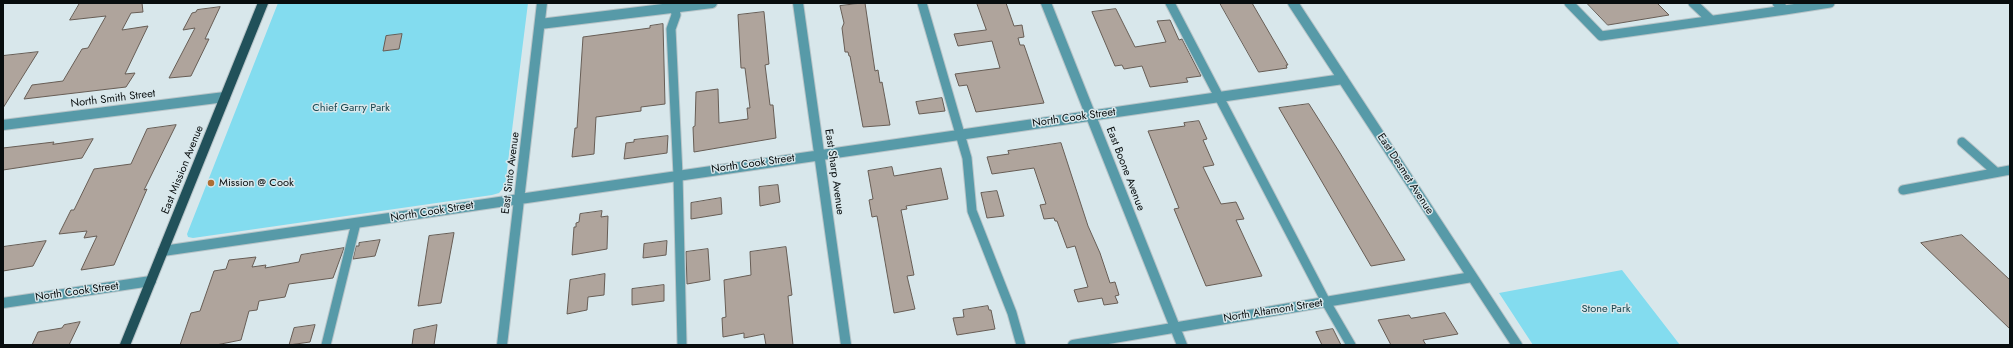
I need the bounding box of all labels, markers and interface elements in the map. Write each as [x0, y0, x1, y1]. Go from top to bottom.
street label: North Smith Street [70, 87, 156, 111]
park label: Chief Garry Park [312, 101, 390, 115]
street label: North Cook Street [1032, 106, 1116, 130]
street label: East Mission Avenue [159, 124, 207, 216]
street label: East Boone Avenue [1103, 125, 1147, 213]
street label: East Sharp Avenue [821, 128, 847, 216]
street label: East Sinto Avenue [499, 131, 523, 215]
street label: East Desmet Avenue [1374, 131, 1436, 217]
street label: North Cook Street [711, 152, 795, 176]
place label: Mission @ Cook [219, 176, 294, 190]
marker: Mission @ Cook [206, 178, 216, 188]
street label: North Cook Street [390, 199, 474, 225]
street label: North Cook Street [35, 280, 119, 304]
street label: North Altamont Street [1222, 297, 1324, 325]
park label: Stone Park [1581, 302, 1631, 316]

